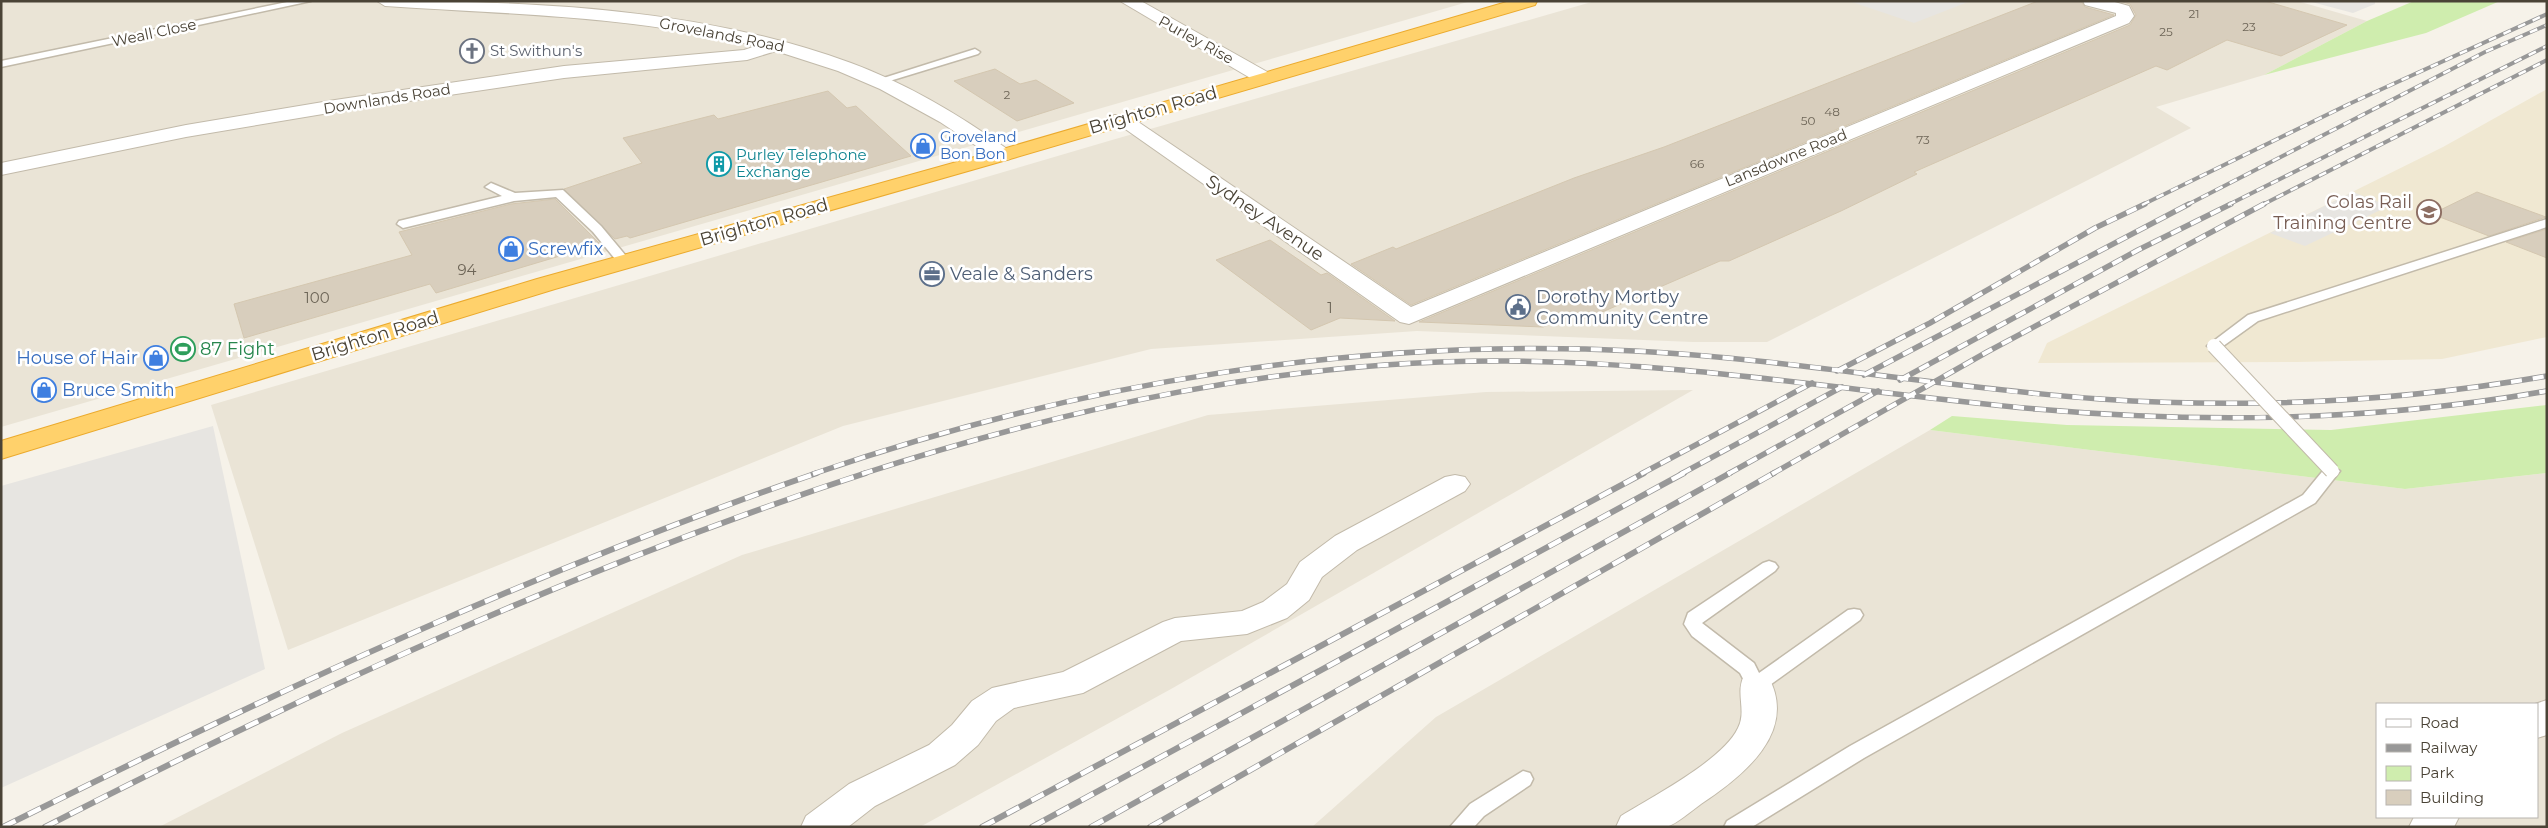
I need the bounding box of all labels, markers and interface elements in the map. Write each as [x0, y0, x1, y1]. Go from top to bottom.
house number: 21 [2188, 6, 2200, 21]
street label: Purley Rise [1155, 11, 1237, 68]
street label: Grovelands Road [658, 13, 786, 56]
street label: Weall Close [110, 14, 198, 51]
house number: 23 [2242, 19, 2256, 34]
house number: 25 [2159, 24, 2173, 39]
church icon: St Swithun's [459, 38, 485, 64]
place label: St Swithun's [490, 41, 582, 60]
street label: Downlands Road [322, 79, 452, 118]
street label: Brighton Road [1086, 81, 1220, 139]
house number: 2 [1004, 87, 1011, 102]
house number: 48 [1824, 104, 1840, 119]
house number: 50 [1801, 113, 1815, 128]
street label: Lansdowne Road [1722, 124, 1850, 191]
place label: Groveland Bon Bon [940, 127, 1017, 163]
house number: 73 [1916, 132, 1930, 147]
shop icon: Groveland Bon Bon [910, 133, 936, 159]
place label: Purley Telephone Exchange [736, 145, 867, 181]
building icon: Purley Telephone Exchange [706, 151, 732, 177]
house number: 66 [1690, 156, 1704, 171]
street label: Sydney Avenue [1202, 170, 1328, 266]
place label: Colas Rail Training Centre [2273, 191, 2412, 234]
street label: Brighton Road [697, 193, 831, 251]
school or university icon: Colas Rail Training Centre [2416, 199, 2442, 225]
shop icon: Screwfix [498, 236, 524, 262]
place label: Screwfix [528, 238, 604, 260]
house number: 94 [457, 260, 477, 279]
office icon: Veale & Sanders [919, 261, 945, 287]
place label: Veale & Sanders [950, 263, 1093, 285]
place label: Dorothy Mortby Community Centre [1536, 286, 1709, 329]
house number: 100 [304, 288, 330, 307]
public building icon: Dorothy Mortby Community Centre [1505, 294, 1531, 320]
house number: 1 [1327, 298, 1333, 317]
street label: Brighton Road [309, 306, 441, 366]
sports icon: 87 Fight [170, 336, 196, 362]
place label: 87 Fight [200, 338, 275, 360]
shop icon: House of Hair [143, 345, 169, 371]
place label: House of Hair [16, 347, 138, 369]
shop icon: Bruce Smith [31, 377, 57, 403]
place label: Bruce Smith [62, 379, 175, 401]
legend [2376, 703, 2538, 818]
text: Road [2420, 713, 2459, 732]
text: Railway [2420, 738, 2478, 757]
text: Park [2420, 763, 2454, 782]
text: Building [2420, 788, 2484, 807]

